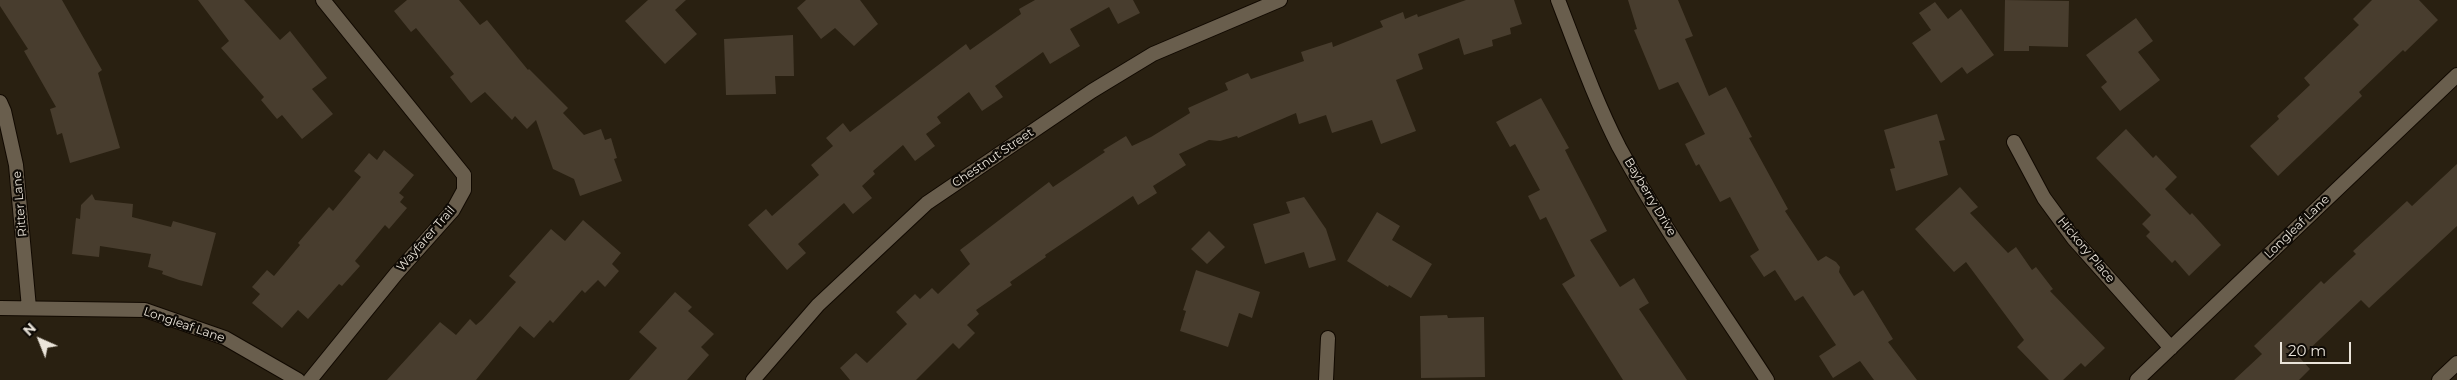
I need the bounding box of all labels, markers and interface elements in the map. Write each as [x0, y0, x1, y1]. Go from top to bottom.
street label: Chestnut Street [950, 125, 1036, 191]
street label: Bayberry Drive [1621, 155, 1679, 239]
street label: Ritter Lane [10, 171, 30, 237]
street label: Longleaf Lane [2261, 192, 2333, 262]
street label: Wayfarer Trail [394, 204, 458, 274]
street label: Hickory Place [2054, 214, 2118, 286]
street label: Longleaf Lane [142, 304, 226, 346]
north arrow [15, 315, 65, 365]
text: N [19, 319, 40, 340]
scale bar [2282, 332, 2353, 364]
text: 20 m [2288, 341, 2326, 360]

